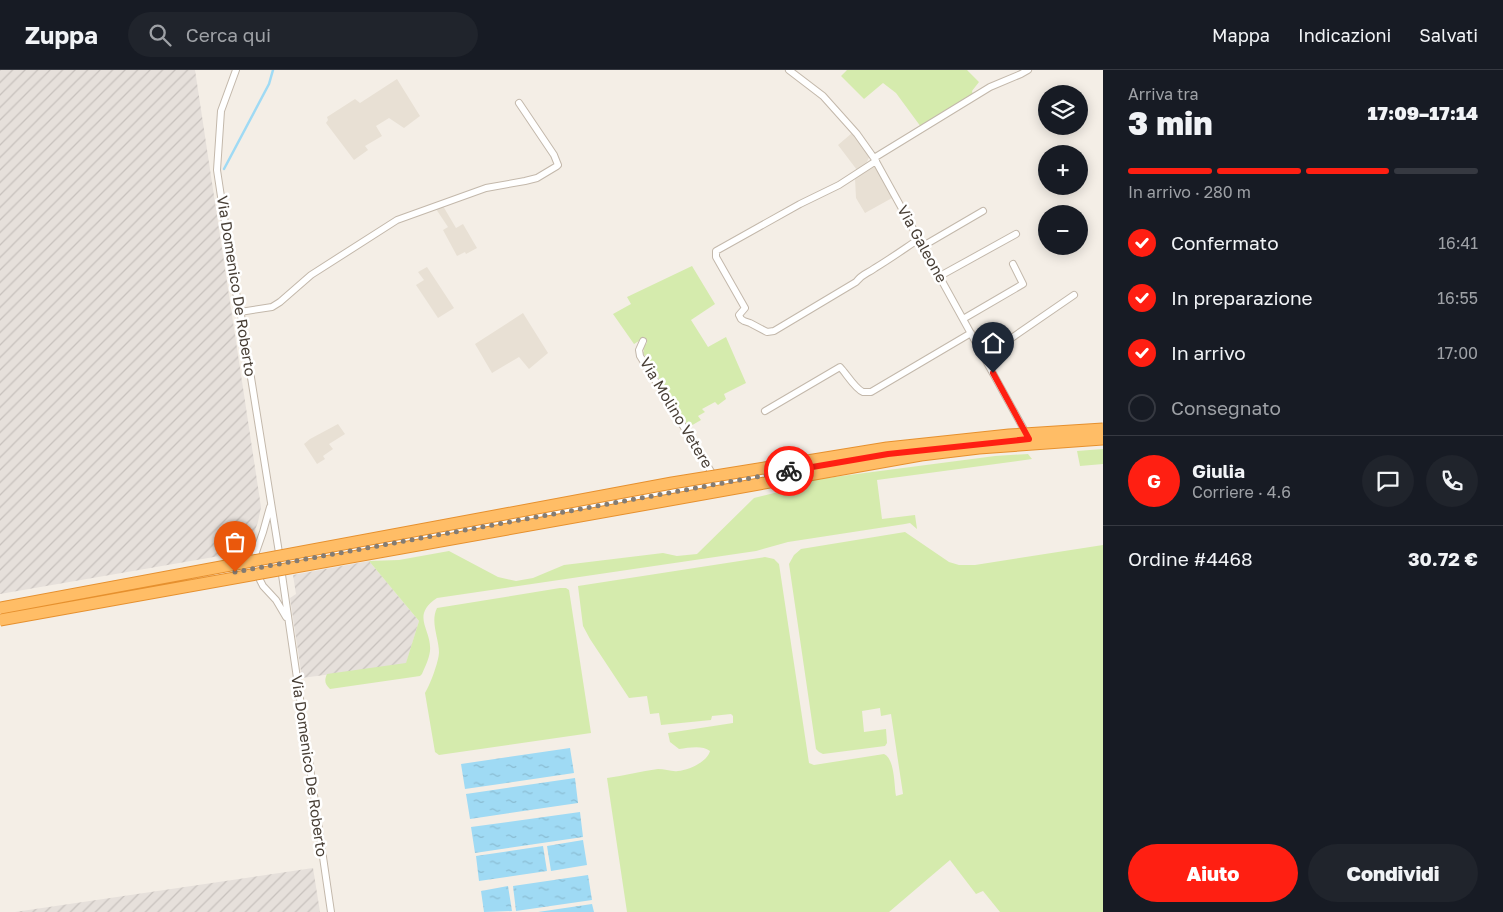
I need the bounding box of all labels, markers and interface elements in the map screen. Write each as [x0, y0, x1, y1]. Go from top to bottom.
search box [128, 12, 478, 57]
text: Zuppa [25, 20, 98, 49]
icon: search [146, 21, 174, 49]
text: Cerca qui [186, 23, 271, 46]
text: Mappa [1212, 24, 1270, 46]
text: Indicazioni [1298, 24, 1391, 46]
text: Salvati [1419, 24, 1478, 46]
text: Arriva tra [1128, 84, 1199, 104]
map controls [1038, 85, 1088, 255]
button: layers [1038, 85, 1088, 135]
text: 17:09–17:14 [1367, 101, 1478, 124]
text: 3 min [1128, 104, 1213, 142]
button: + [1038, 145, 1088, 195]
text: In arrivo · 280 m [1128, 182, 1251, 202]
street label: Via Domenico De Roberto [214, 194, 260, 378]
street label: Via Galeone [894, 202, 952, 286]
button: − [1038, 205, 1088, 255]
icon: check [1128, 229, 1156, 257]
text: Confermato [1171, 231, 1279, 254]
text: 16:41 [1438, 233, 1478, 253]
icon: check [1128, 284, 1156, 312]
text: In preparazione [1171, 286, 1313, 309]
text: 16:55 [1437, 288, 1478, 308]
pin [972, 322, 1014, 373]
icon: home [979, 329, 1007, 357]
icon: check [1128, 339, 1156, 367]
text: In arrivo [1171, 341, 1246, 364]
text: 17:00 [1437, 343, 1478, 363]
street label: Via Molino Vetere [637, 354, 717, 471]
text: Consegnato [1171, 396, 1281, 419]
courier [764, 446, 814, 496]
button: chat [1362, 455, 1414, 507]
button: phone [1426, 455, 1478, 507]
icon: bike [775, 457, 803, 485]
text: Giulia [1192, 459, 1245, 482]
text: G [1147, 469, 1161, 492]
text: Corriere · 4.6 [1192, 482, 1291, 502]
pin [214, 521, 256, 572]
icon: bag [221, 528, 249, 556]
text: Ordine #4468 [1128, 547, 1253, 570]
text: 30.72 € [1408, 547, 1478, 570]
street label: Via Domenico De Roberto [288, 674, 332, 858]
button: Aiuto [1128, 844, 1298, 902]
button: Condividi [1308, 844, 1478, 902]

